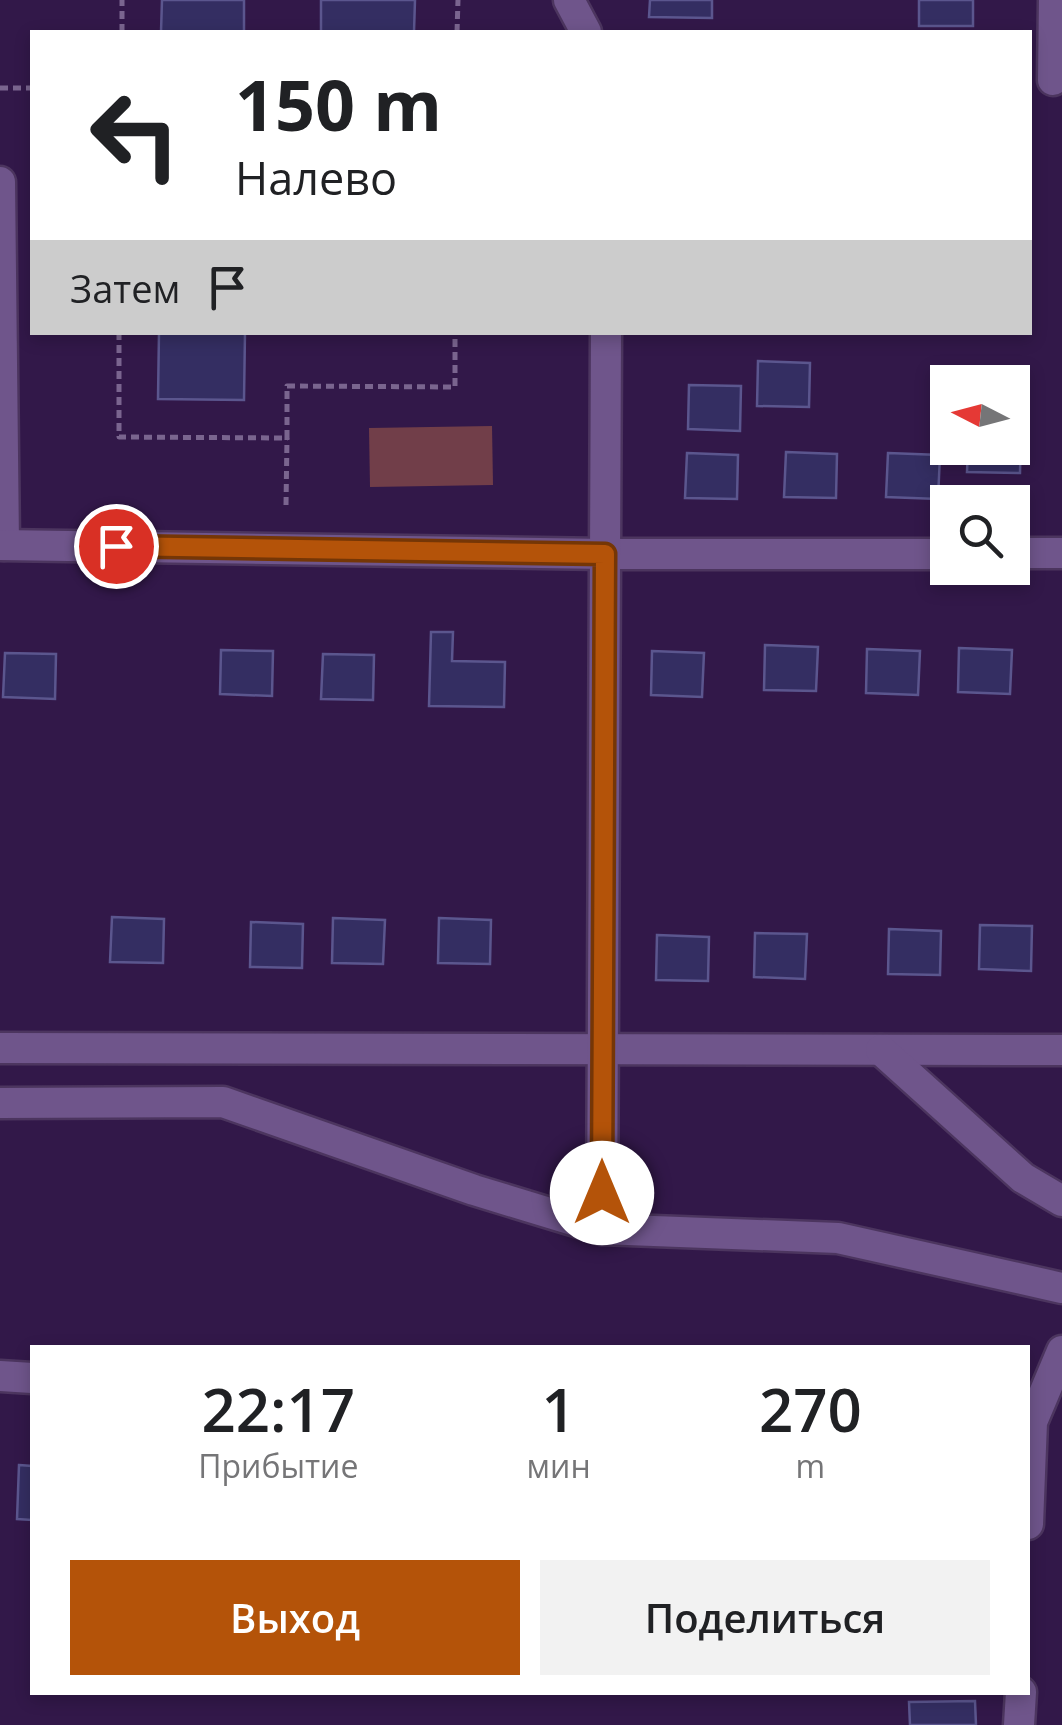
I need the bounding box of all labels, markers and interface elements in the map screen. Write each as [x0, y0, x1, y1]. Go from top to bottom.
text: 150 m [235, 56, 442, 152]
icon: left [70, 70, 200, 200]
text: Налево [235, 147, 397, 208]
icon: arrive [200, 260, 255, 315]
text: Затем [70, 262, 180, 314]
north arrow [930, 365, 1030, 465]
map controls [930, 365, 1030, 585]
button: search [930, 485, 1030, 585]
pin [74, 504, 159, 589]
icon: arrive [89, 519, 144, 574]
position arrow [550, 1141, 654, 1245]
text: 22:17 [201, 1368, 355, 1450]
text: 1 [541, 1368, 576, 1450]
text: 270 [759, 1368, 862, 1450]
text: Прибытие [198, 1444, 358, 1487]
text: мин [527, 1444, 591, 1487]
text: m [796, 1444, 825, 1487]
button: Выход [70, 1560, 520, 1675]
button: Поделиться [540, 1560, 990, 1675]

